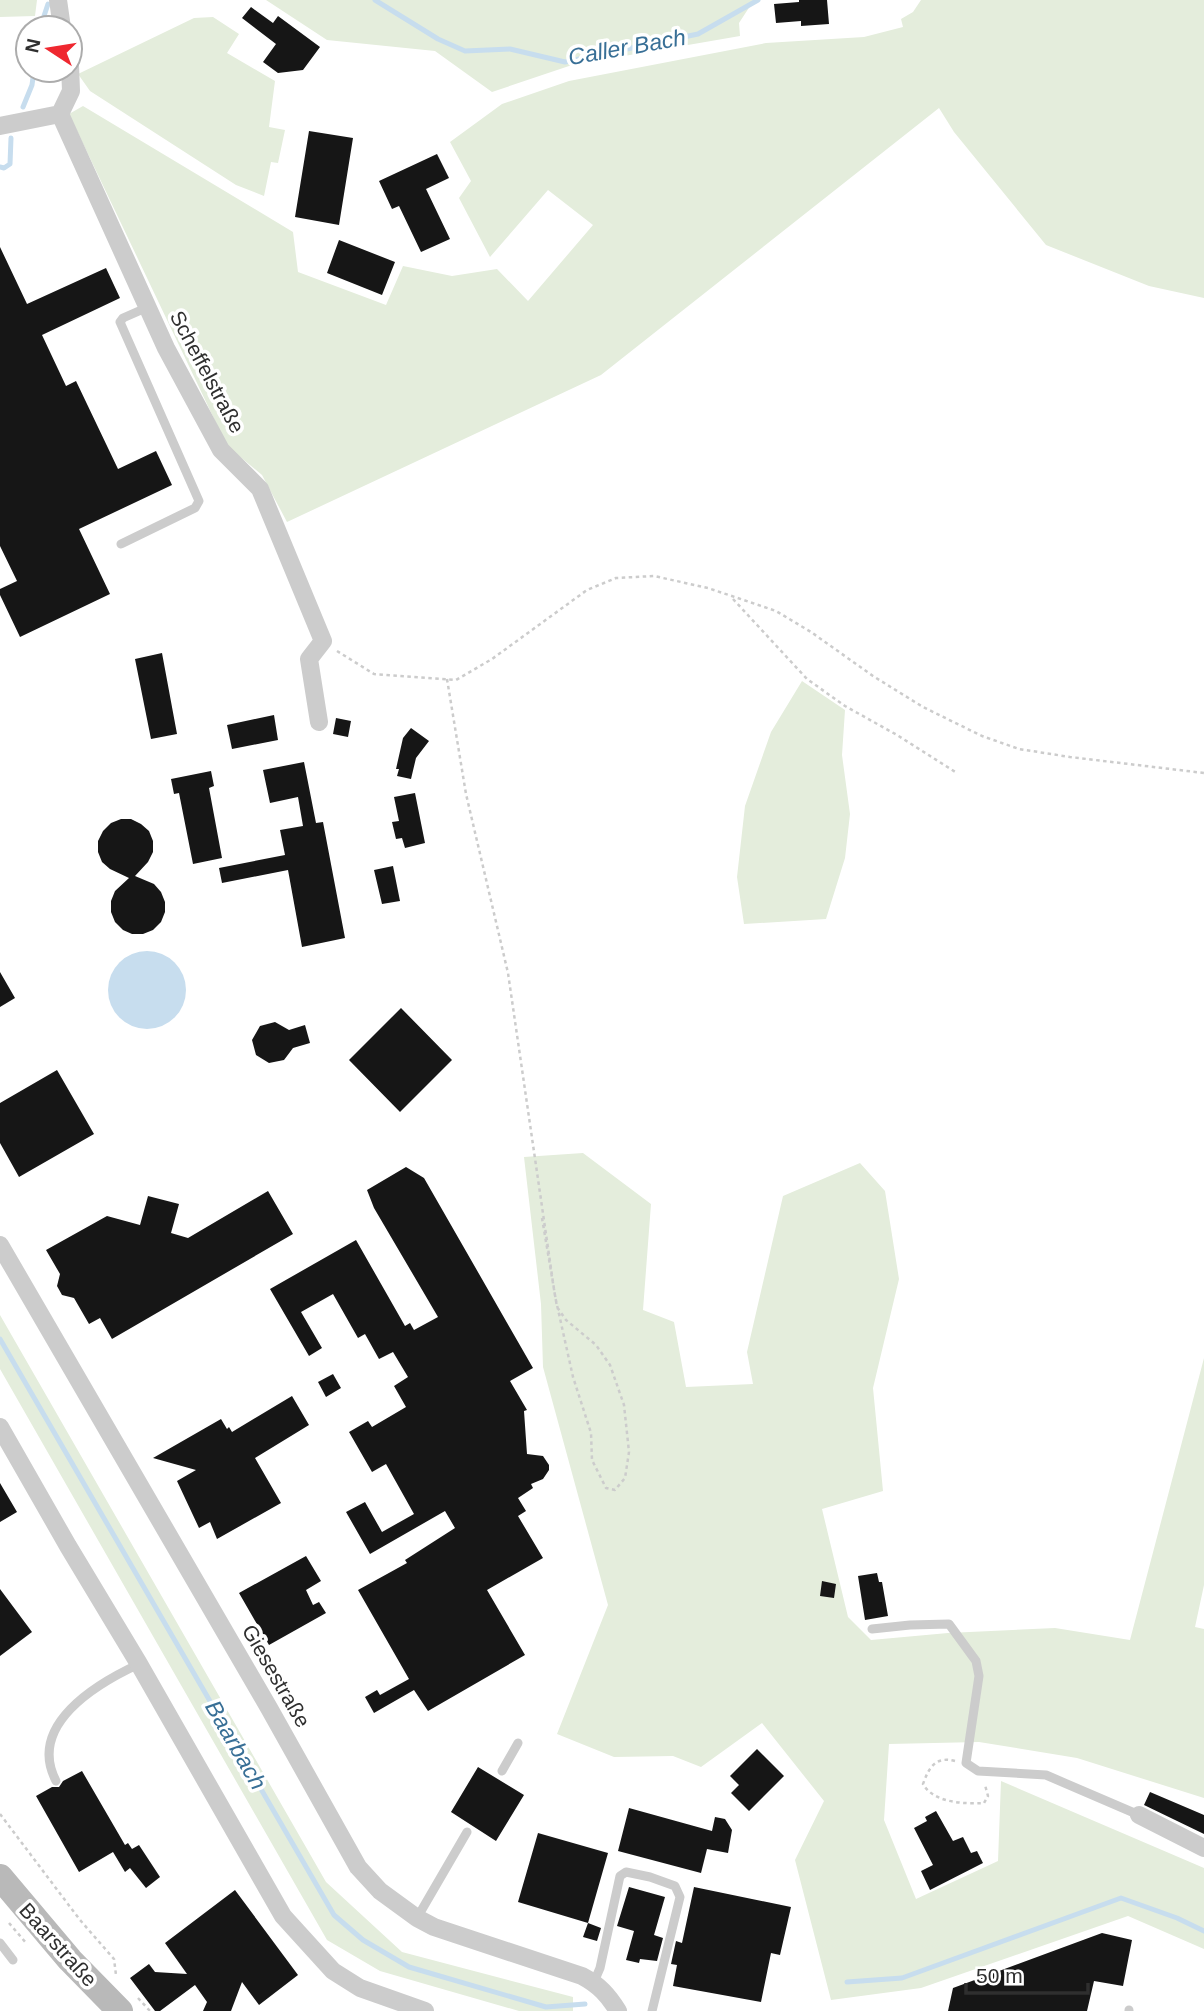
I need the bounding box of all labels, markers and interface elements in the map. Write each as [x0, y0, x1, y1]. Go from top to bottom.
north arrow [14, 14, 84, 84]
water label: Caller Bach [566, 24, 688, 70]
text: N [21, 37, 45, 54]
street label: Scheffelstraße [166, 307, 249, 437]
street label: Giesestraße [238, 1620, 315, 1731]
water label: Baarbach [200, 1696, 272, 1794]
street label: Baarstraße [15, 1898, 102, 1991]
scale bar [966, 1952, 1088, 1996]
text: 50 m [976, 1964, 1023, 1987]

